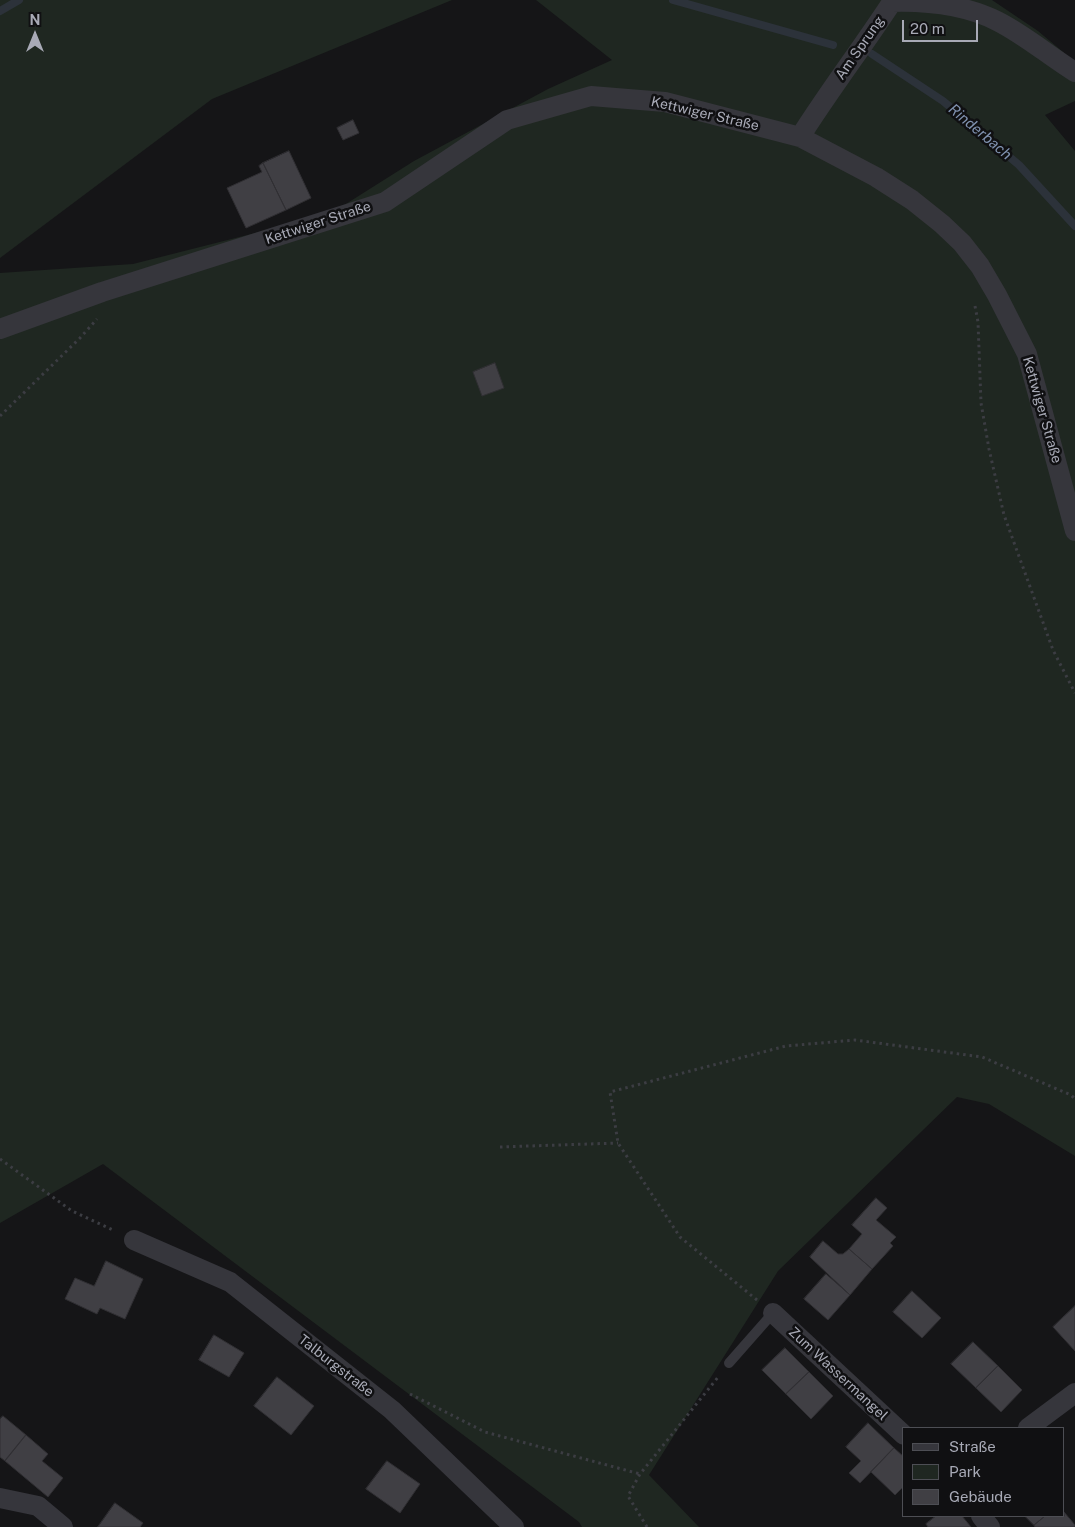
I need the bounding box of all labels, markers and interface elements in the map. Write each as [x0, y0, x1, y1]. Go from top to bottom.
north arrow [10, 10, 60, 60]
scale bar [905, 10, 981, 42]
text: N [30, 12, 40, 28]
street label: Am Sprung [832, 13, 888, 83]
text: 20 m [910, 20, 945, 37]
street label: Kettwiger Straße [649, 93, 761, 135]
water label: Rinderbach [945, 100, 1015, 164]
street label: Kettwiger Straße [263, 198, 373, 248]
street label: Kettwiger Straße [1019, 355, 1065, 465]
street label: Zum Wassermangel [785, 1324, 891, 1424]
street label: Talburgstraße [295, 1331, 377, 1401]
legend [902, 1427, 1065, 1517]
text: Straße [949, 1438, 996, 1455]
text: Park [949, 1463, 981, 1480]
text: Gebäude [949, 1488, 1012, 1505]

